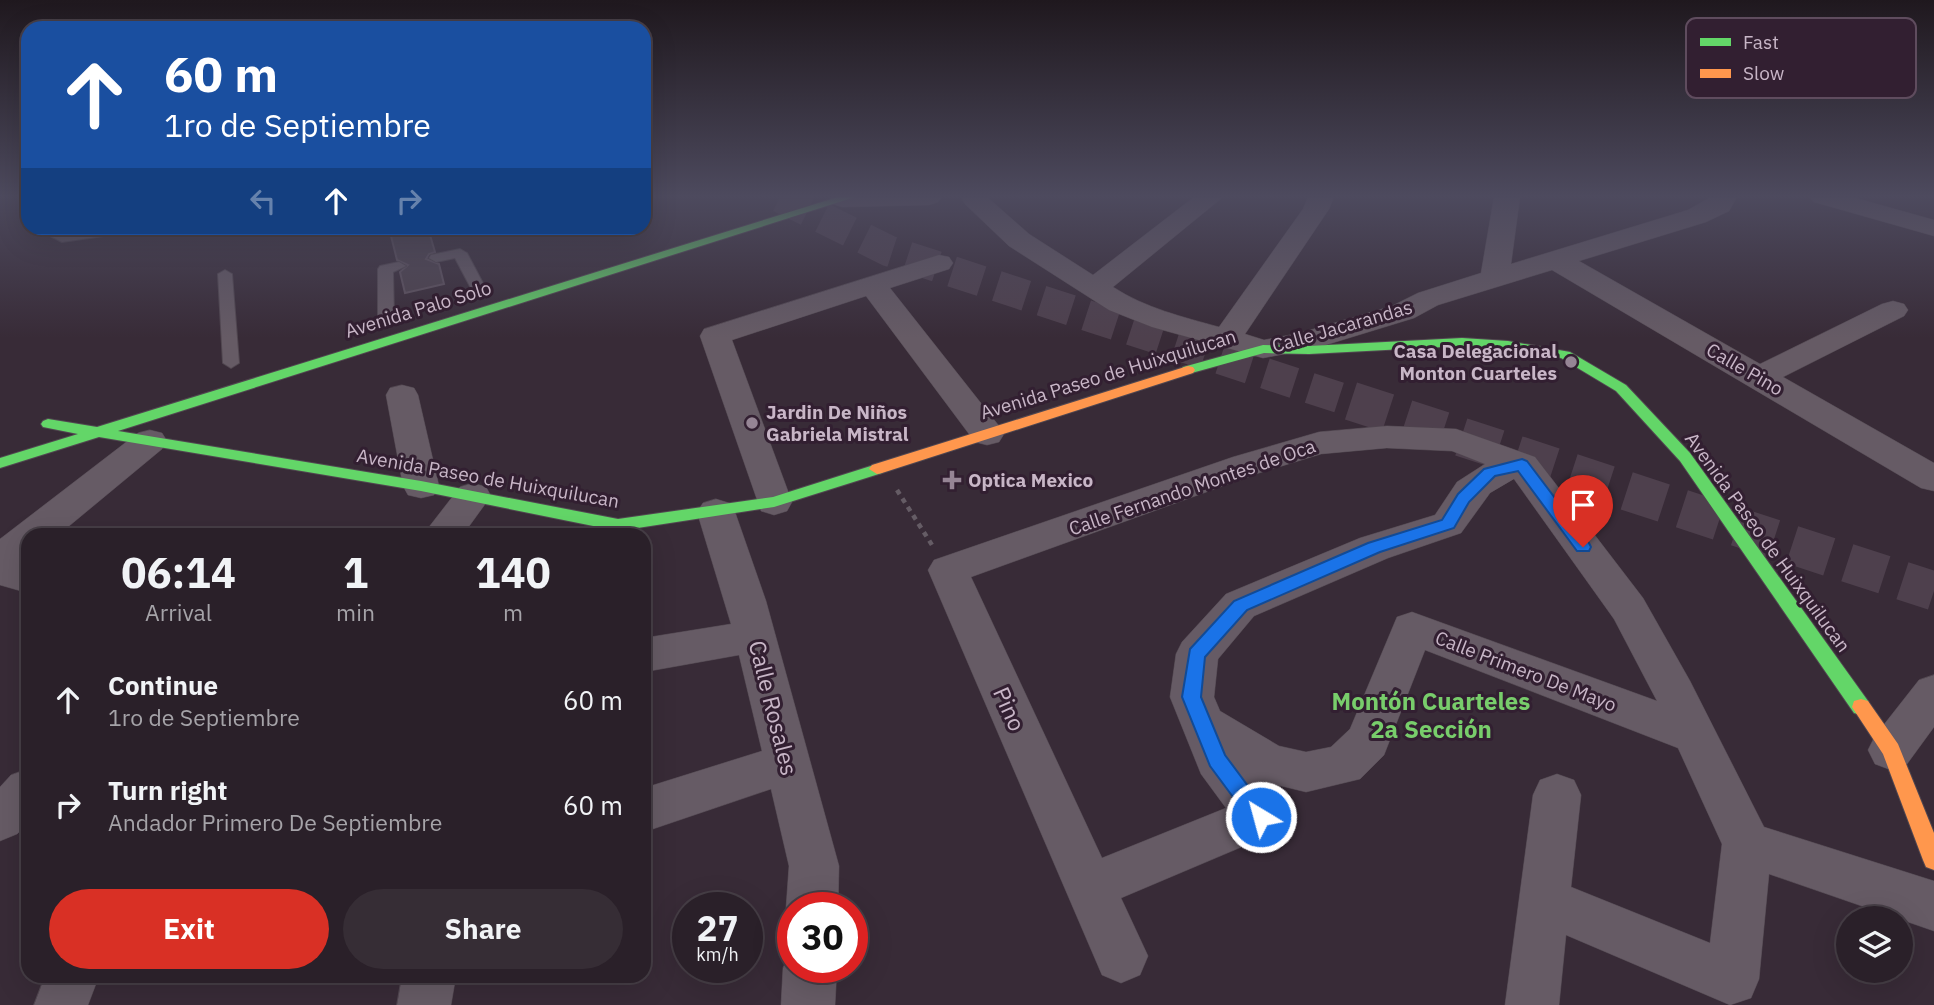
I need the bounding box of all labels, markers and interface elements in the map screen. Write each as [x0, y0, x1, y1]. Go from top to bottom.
legend [1686, 18, 1916, 98]
text: Fast [1743, 30, 1779, 54]
text: 60 m [164, 42, 278, 105]
icon: ahead [49, 49, 140, 140]
text: Slow [1743, 61, 1784, 85]
text: 1ro de Septiembre [164, 104, 431, 146]
icon: left [244, 182, 282, 220]
icon: ahead [317, 182, 355, 220]
icon: right [390, 182, 428, 220]
street label: Avenida Palo Solo [342, 275, 494, 343]
street label: Calle Jacarandas [1269, 294, 1415, 358]
street label: Avenida Paseo de Huixquilucan [977, 324, 1239, 424]
street label: Calle Pino [1702, 337, 1788, 401]
place label: Casa Delegacional Monton Cuarteles [1393, 339, 1557, 385]
marker: Casa Delegacional Monton Cuarteles [1563, 354, 1579, 370]
place label: Jardin De Niños Gabriela Mistral [766, 400, 909, 446]
marker: Jardin De Niños Gabriela Mistral [744, 415, 760, 431]
street label: Avenida Paseo de Huixquilucan [1680, 427, 1856, 657]
street label: Calle Fernando Montes de Oca [1066, 433, 1318, 541]
street label: Avenida Paseo de Huixquilucan [355, 443, 621, 513]
place label: Optica Mexico [968, 468, 1094, 492]
marker: Optica Mexico [942, 470, 962, 490]
pin [1553, 475, 1613, 547]
icon: arrive [1564, 486, 1602, 524]
text: 06:14 [121, 545, 236, 600]
text: 1 [343, 545, 368, 600]
text: 140 [475, 545, 551, 600]
text: Arrival [145, 597, 212, 627]
text: min [336, 597, 375, 627]
text: m [503, 597, 523, 627]
street label: Calle Primero De Mayo [1432, 625, 1620, 717]
street label: Calle Rosales [743, 637, 805, 778]
text: Continue [108, 668, 218, 702]
icon: ahead [49, 681, 87, 719]
street label: Pino [987, 682, 1033, 736]
text: 60 m [563, 683, 623, 717]
district label: Montón Cuarteles 2a Sección [1332, 685, 1530, 745]
text: 1ro de Septiembre [108, 702, 300, 732]
text: Turn right [108, 773, 227, 807]
position arrow [1224, 780, 1298, 854]
icon: right [49, 786, 87, 824]
text: 60 m [563, 788, 623, 822]
text: Andador Primero De Septiembre [108, 807, 442, 837]
button: Exit [49, 889, 329, 969]
button: Share [343, 889, 623, 969]
speed limit sign: 30 [777, 892, 868, 983]
text: 27 [696, 905, 739, 951]
map controls [1836, 906, 1913, 983]
button: layers [1836, 906, 1913, 983]
text: km/h [696, 943, 739, 966]

